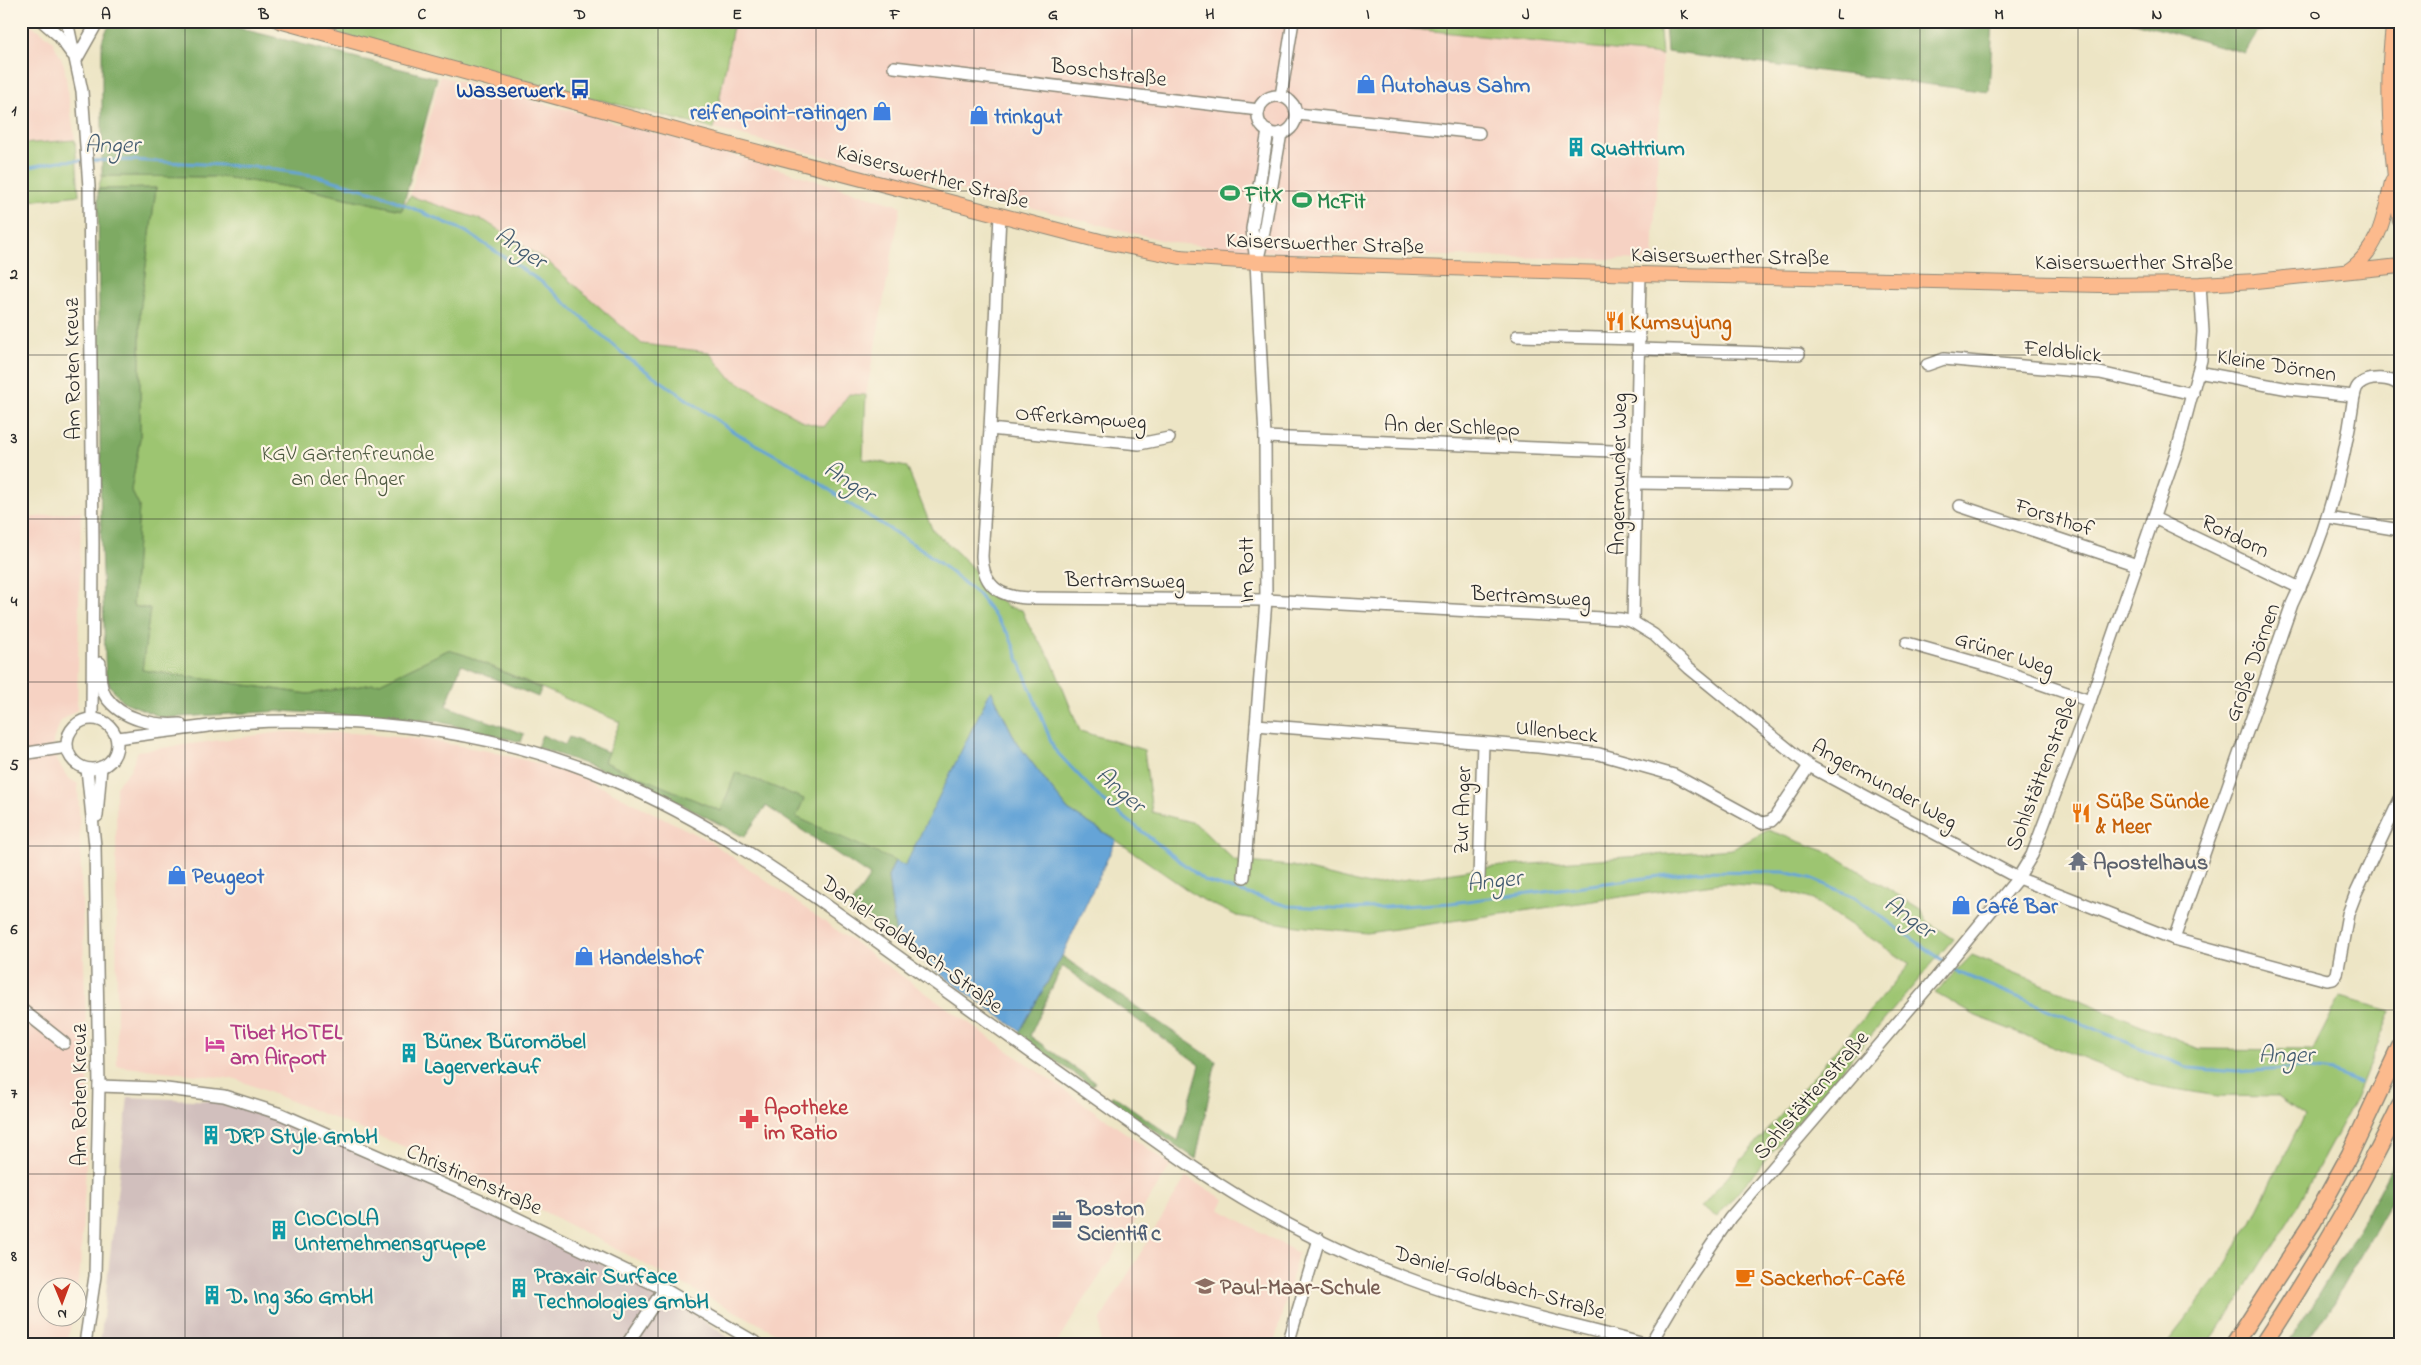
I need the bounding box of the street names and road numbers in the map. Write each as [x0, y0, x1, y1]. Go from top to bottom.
street label: Boschstraße [1048, 51, 1168, 97]
street label: Kaiserswerther Straße [832, 137, 1032, 219]
street label: Kaiserswerther Straße [1225, 226, 1425, 264]
street label: Kaiserswerther Straße [1631, 240, 1829, 276]
street label: Kaiserswerther Straße [2035, 248, 2233, 280]
street label: Am Roten Kreuz [57, 297, 91, 440]
street label: Feldblick [2021, 333, 2104, 373]
street label: Kleine Dörnen [2215, 342, 2338, 392]
street label: Angermunder Weg [1603, 392, 1638, 556]
street label: Offerkampweg [1014, 398, 1148, 441]
street label: An der Schlepp [1383, 410, 1521, 446]
street label: Forsthof [2010, 491, 2098, 547]
street label: Rotdorn [2195, 507, 2274, 568]
street label: Im Rott [1232, 536, 1264, 603]
street label: Bertramsweg [1064, 565, 1185, 600]
street label: Bertramsweg [1469, 579, 1592, 618]
street label: Große Dörnen [2218, 599, 2290, 727]
street label: Grüner Weg [1950, 624, 2058, 687]
street label: Sohlstättenstraße [1999, 692, 2087, 856]
street label: Ullenbeck [1514, 713, 1600, 753]
street label: Angermunder Weg [1804, 732, 1963, 840]
street label: Zur Anger [1446, 765, 1483, 855]
street label: Daniel-Goldbach-Straße [813, 868, 1009, 1023]
street label: Am Roten Kreuz [65, 1023, 97, 1166]
street label: Sohlstättenstraße [1747, 1024, 1878, 1168]
street label: Christinenstraße [401, 1136, 547, 1225]
street label: Daniel-Goldbach-Straße [1389, 1238, 1609, 1329]

